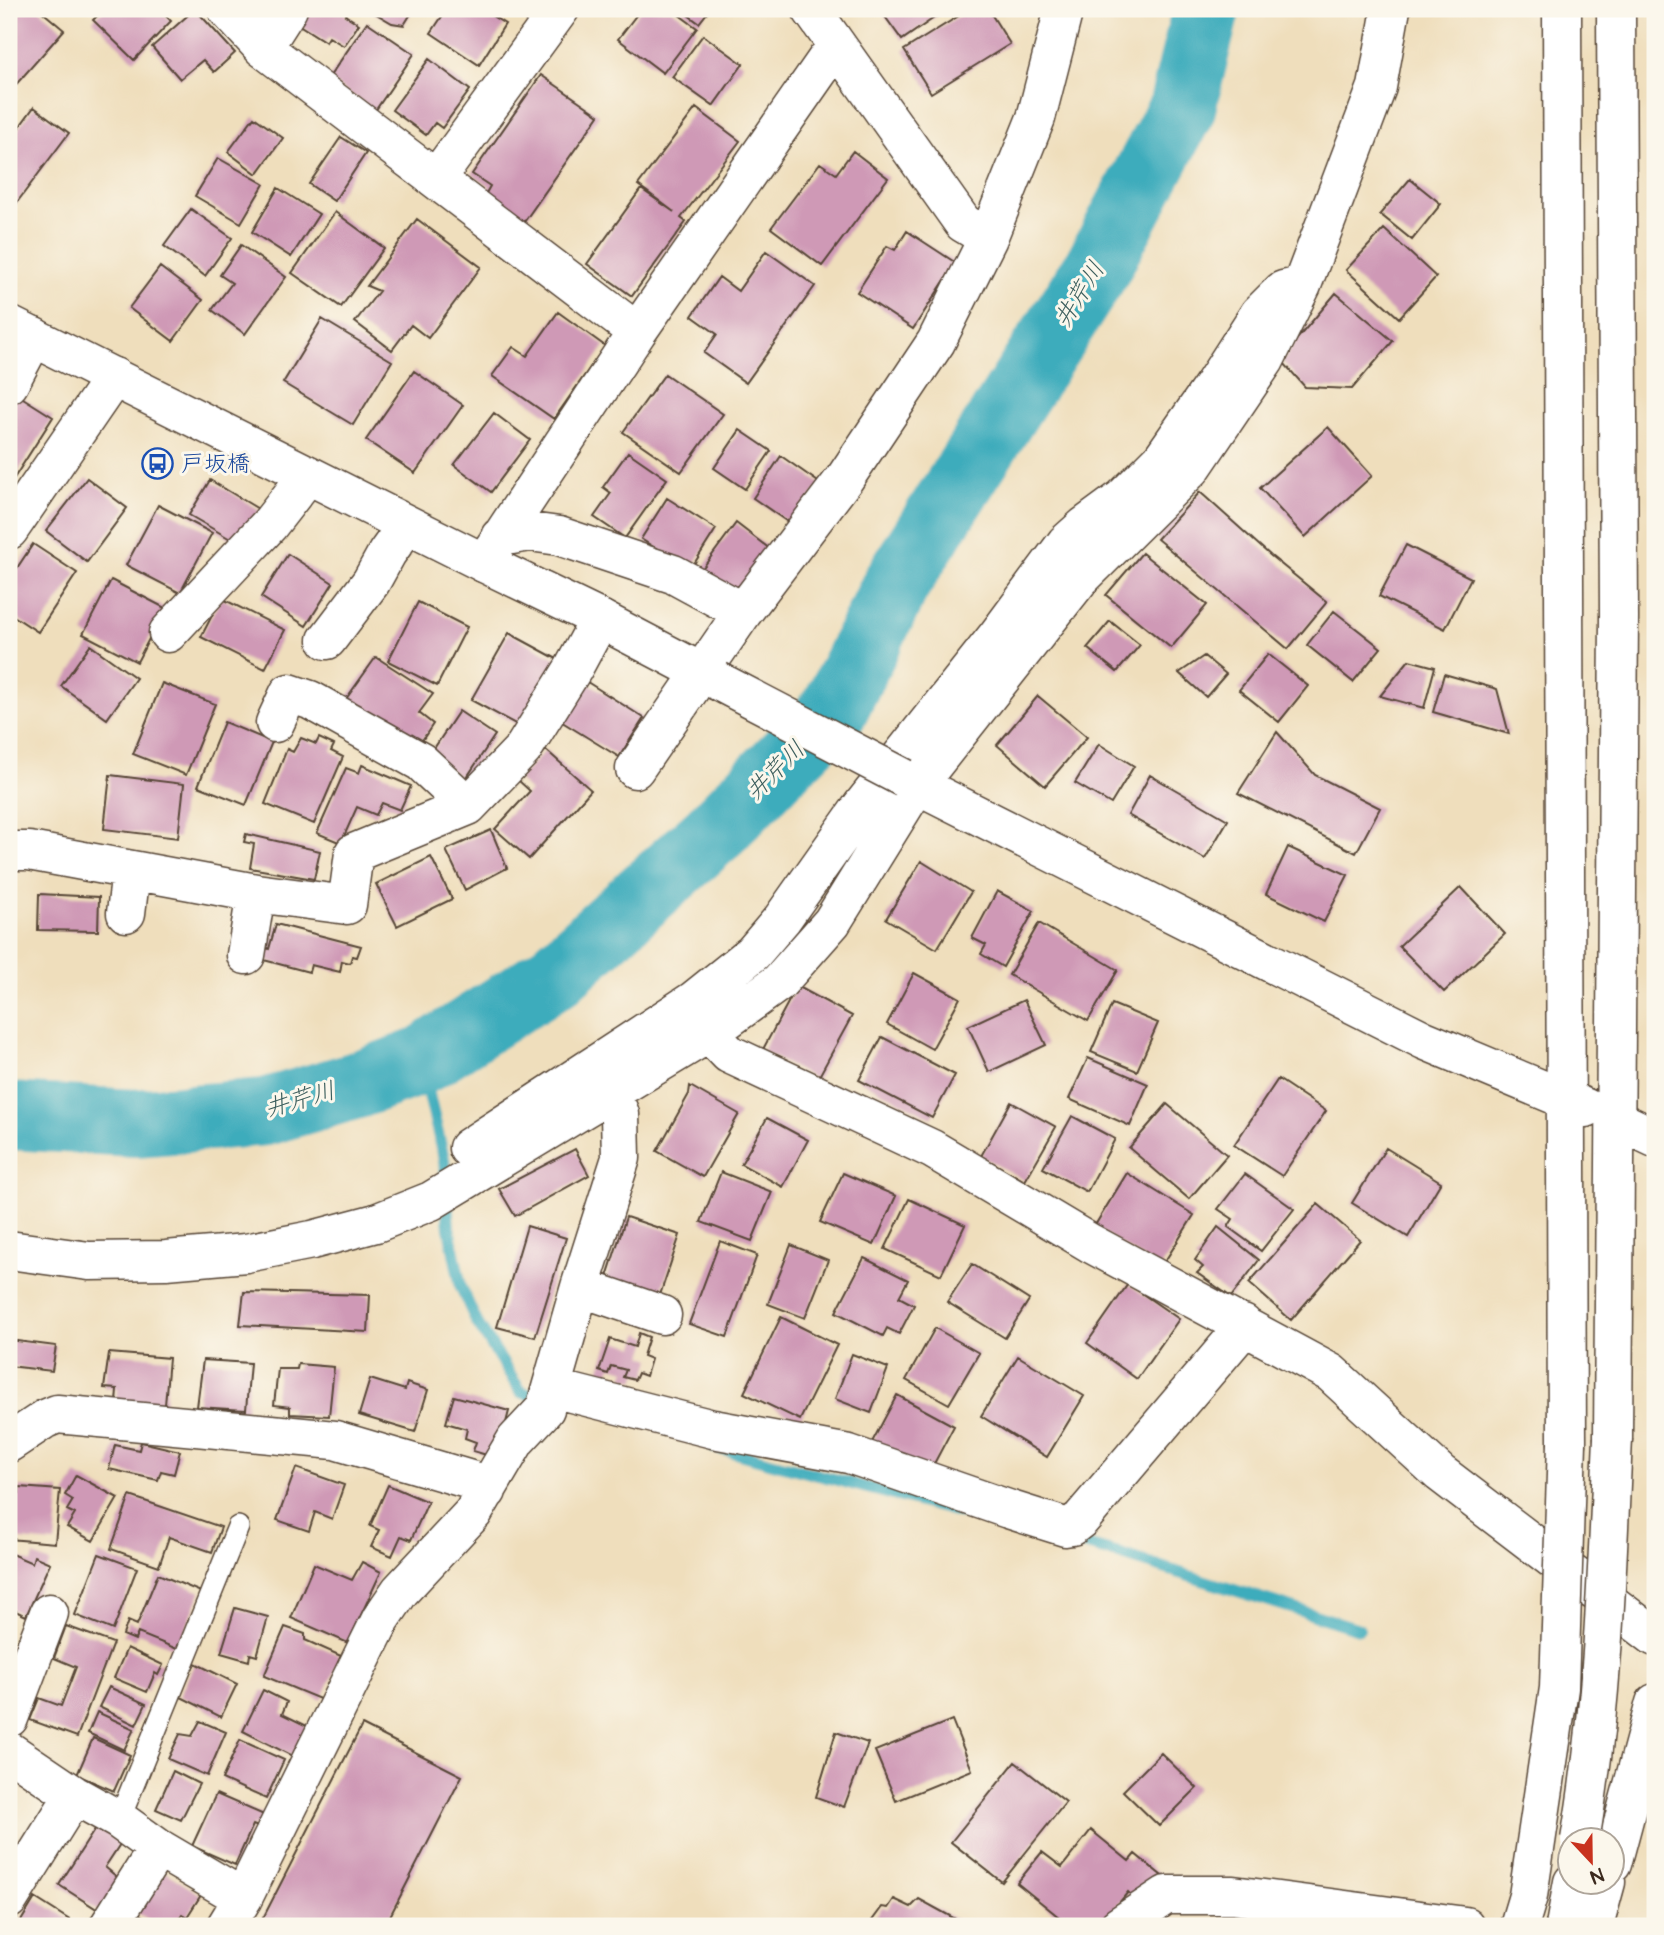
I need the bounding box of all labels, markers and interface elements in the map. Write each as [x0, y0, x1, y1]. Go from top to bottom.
water label: 井芹川 [1046, 255, 1113, 334]
bus stop icon: 戸坂橋 [141, 446, 175, 480]
place label: 戸坂橋 [181, 448, 250, 480]
water label: 井芹川 [738, 733, 813, 808]
water label: 井芹川 [261, 1074, 340, 1126]
north arrow [1556, 1826, 1626, 1896]
text: N [1586, 1861, 1607, 1890]

